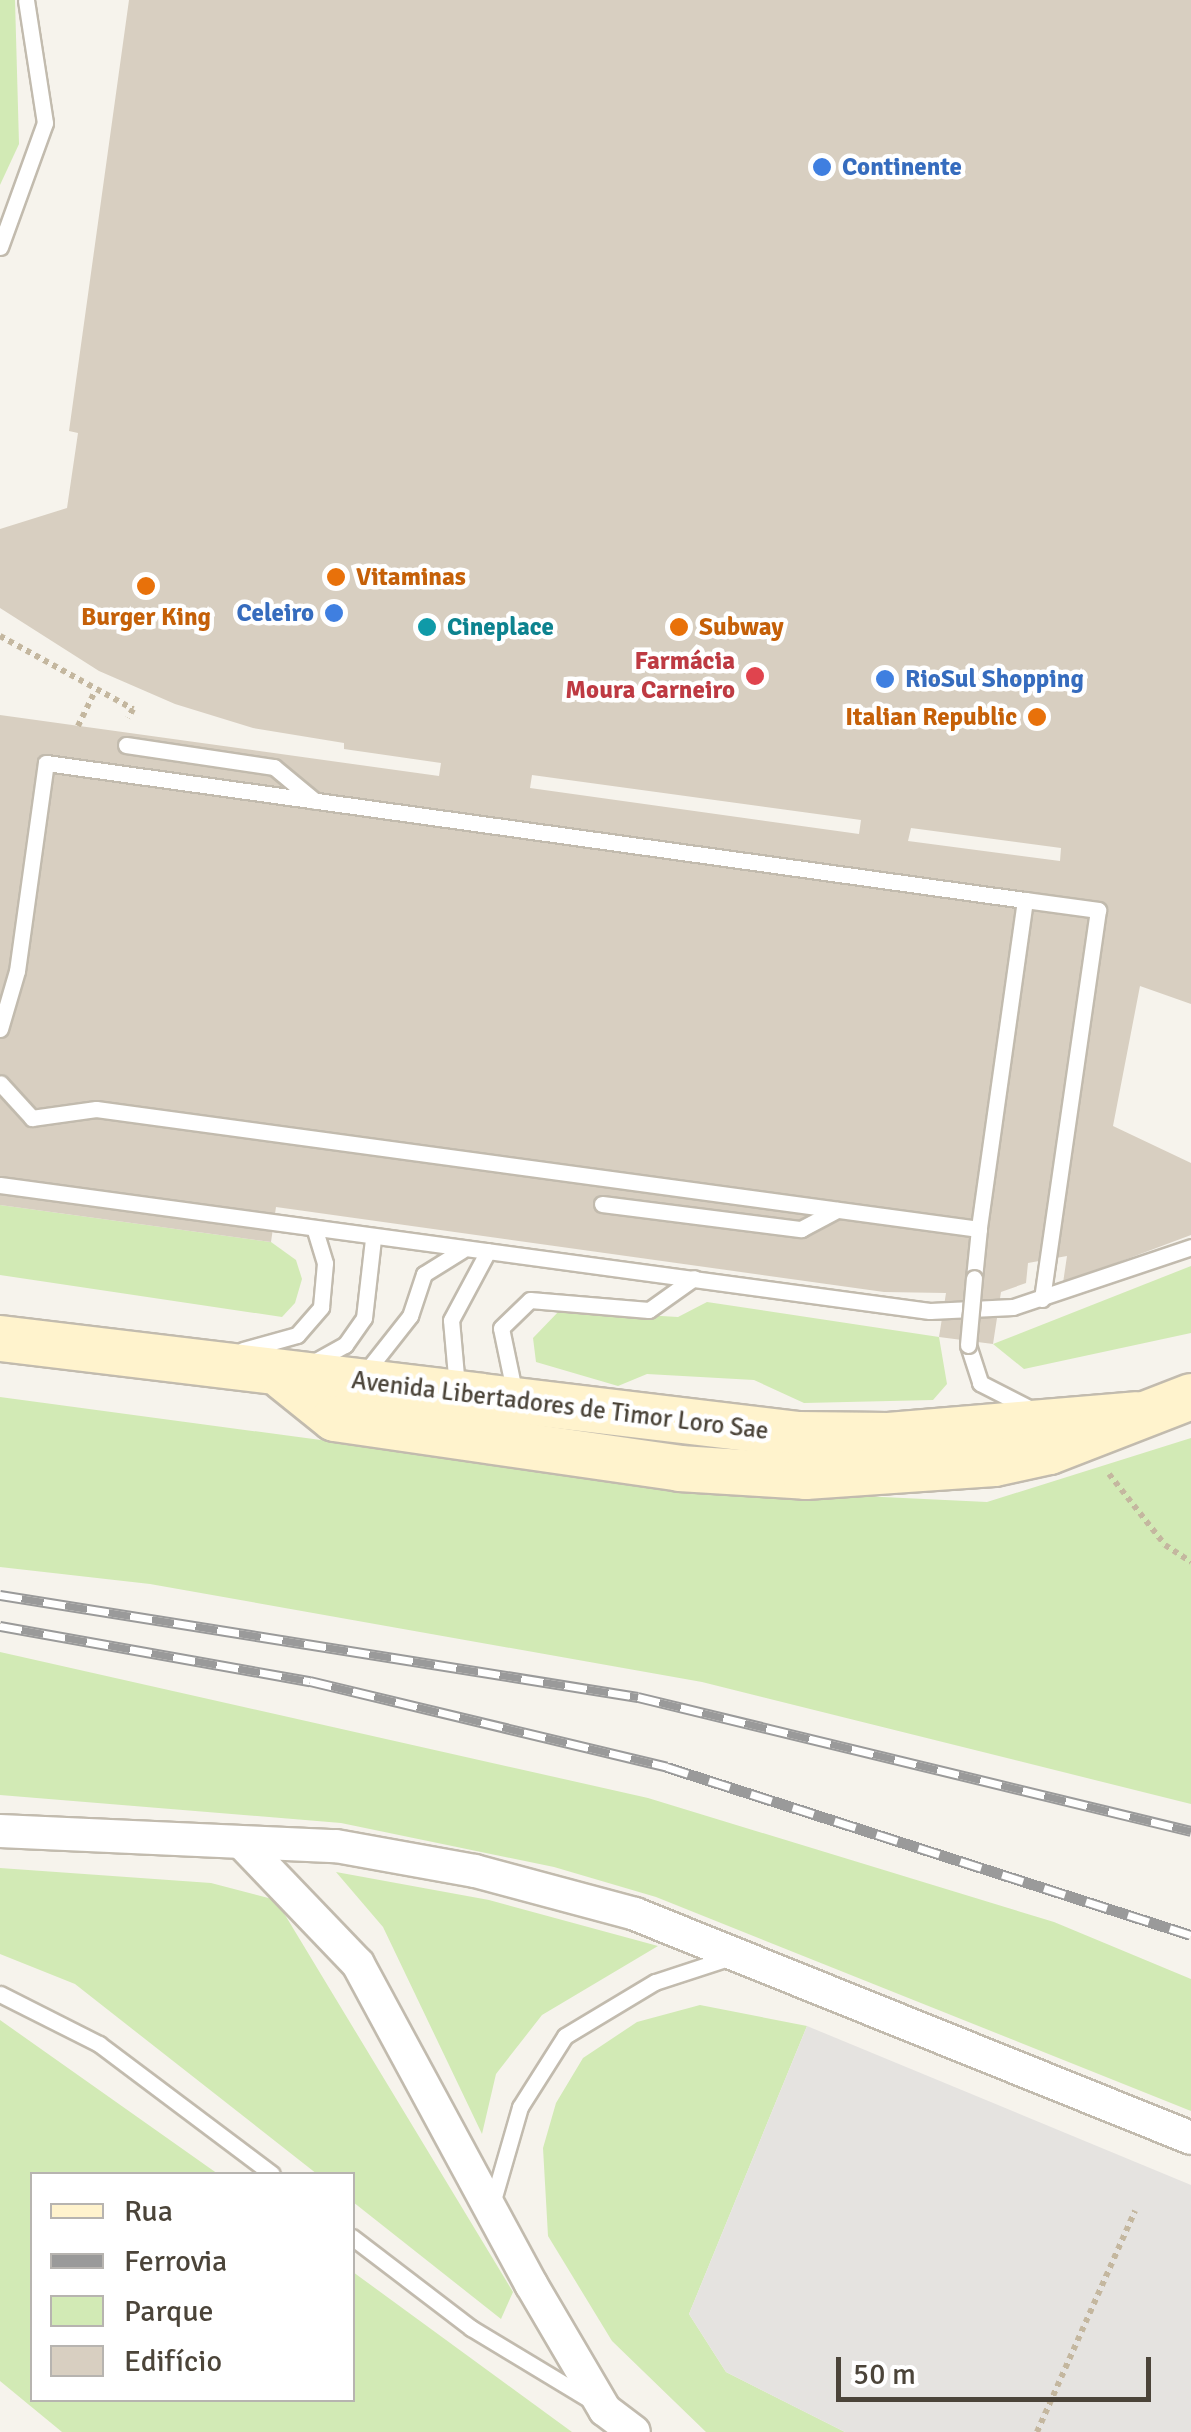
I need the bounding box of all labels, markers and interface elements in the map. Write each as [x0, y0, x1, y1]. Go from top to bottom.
place label: Continente [842, 152, 962, 182]
marker: Continente [811, 156, 833, 178]
place label: Vitaminas [356, 562, 466, 592]
marker: Vitaminas [325, 566, 347, 588]
marker: Burger King [135, 575, 157, 597]
place label: Celeiro [236, 598, 314, 628]
place label: Burger King [81, 602, 211, 632]
marker: Celeiro [323, 602, 345, 624]
place label: Cineplace [447, 612, 554, 642]
place label: Subway [699, 612, 784, 642]
marker: Cineplace [416, 616, 438, 638]
marker: Subway [668, 616, 690, 638]
place label: Farmácia Moura Carneiro [565, 647, 735, 706]
place label: RioSul Shopping [905, 664, 1084, 694]
marker: Farmácia Moura Carneiro [744, 665, 766, 687]
marker: RioSul Shopping [874, 668, 896, 690]
place label: Italian Republic [845, 702, 1017, 732]
marker: Italian Republic [1026, 706, 1048, 728]
street label: Avenida Libertadores de Timor Loro Sae [350, 1366, 770, 1446]
legend [30, 2172, 355, 2402]
text: Rua [124, 2193, 173, 2230]
text: Ferrovia [124, 2243, 227, 2280]
text: Parque [124, 2293, 214, 2330]
scale bar [841, 2337, 1156, 2399]
text: Edifício [124, 2343, 222, 2380]
text: 50 m [853, 2356, 916, 2393]

